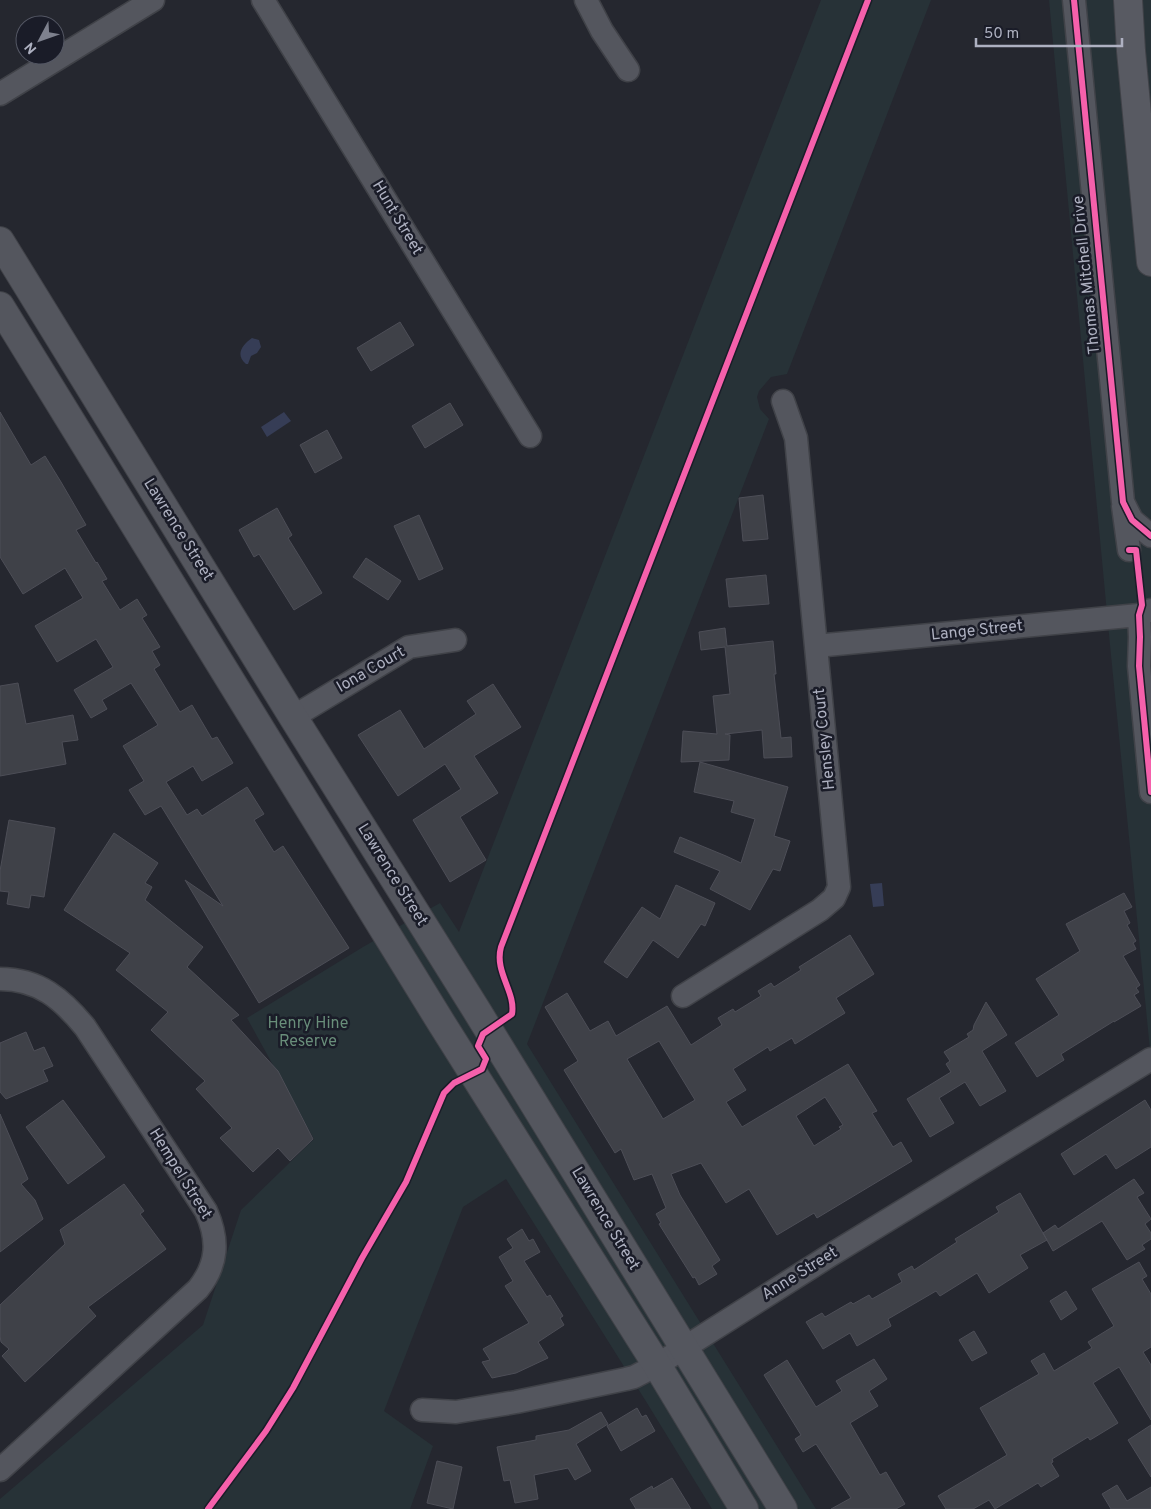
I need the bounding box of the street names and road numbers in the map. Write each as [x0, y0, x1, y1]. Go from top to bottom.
street label: Hunt Street [367, 177, 427, 259]
street label: Thomas Mitchell Drive [1069, 195, 1105, 355]
street label: Lawrence Street [139, 475, 217, 585]
street label: Lange Street [930, 616, 1024, 646]
street label: Iona Court [333, 642, 409, 698]
street label: Hensley Court [810, 687, 840, 791]
street label: Lawrence Street [353, 820, 431, 930]
street label: Hempel Street [144, 1125, 216, 1223]
street label: Lawrence Street [566, 1164, 644, 1274]
street label: Anne Street [758, 1243, 842, 1305]

